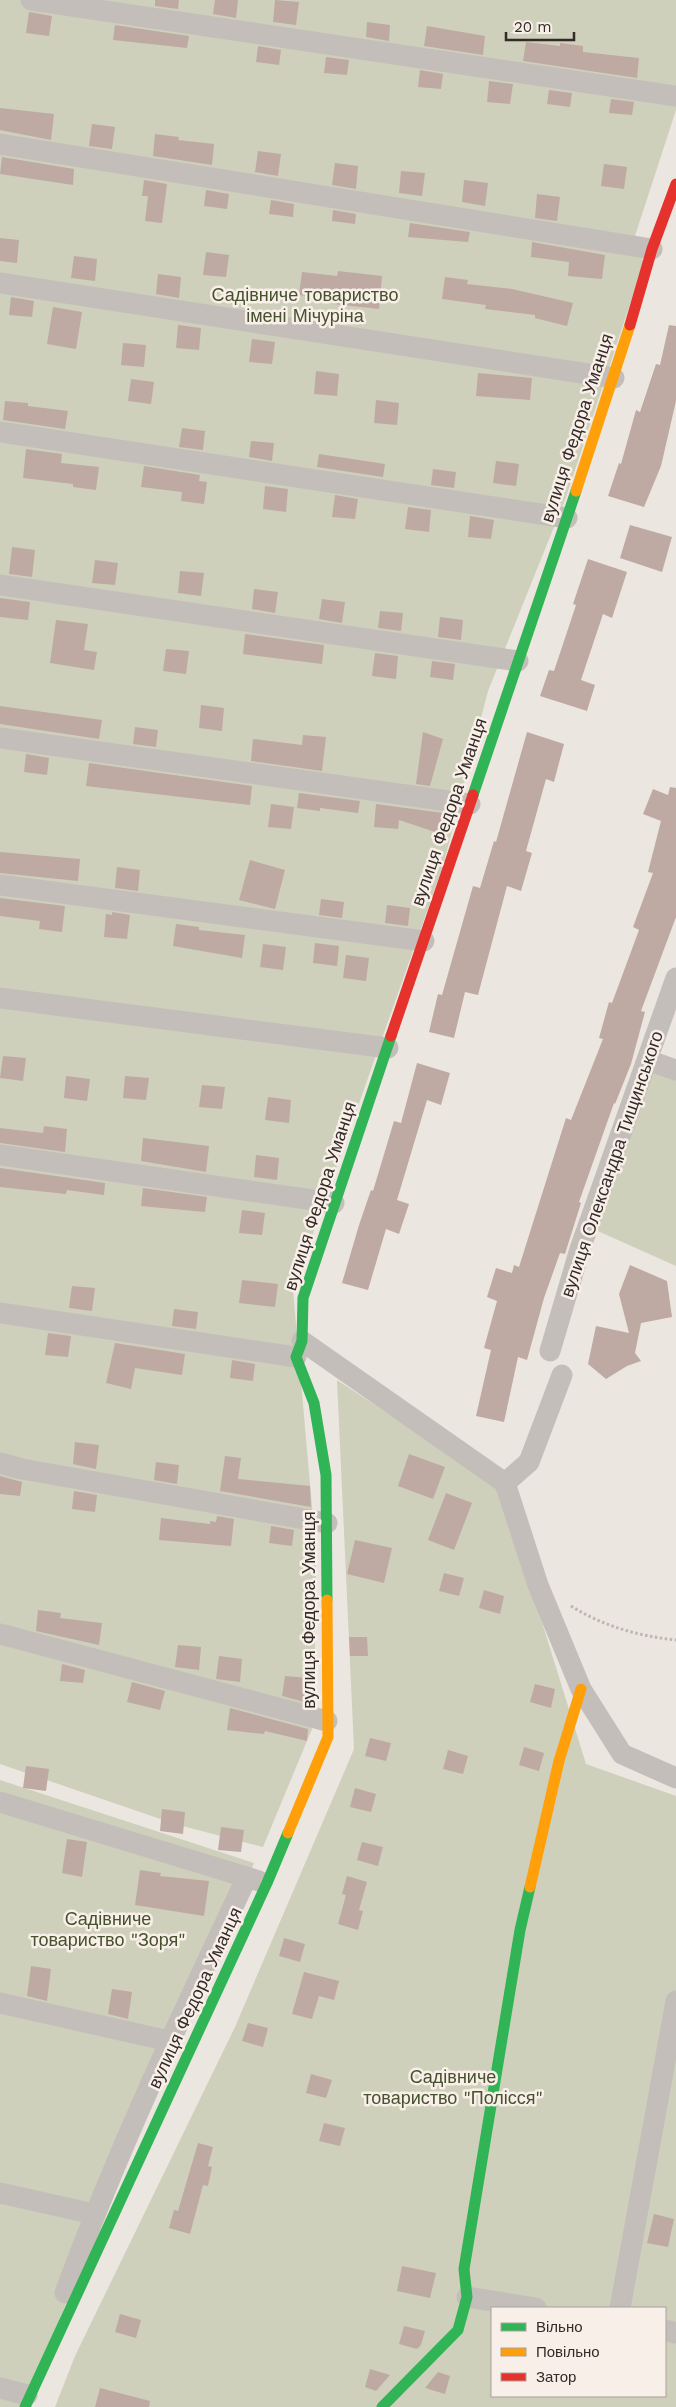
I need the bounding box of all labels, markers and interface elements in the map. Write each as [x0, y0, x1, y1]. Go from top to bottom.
scale bar [506, 10, 574, 42]
text: 20 m [514, 18, 552, 36]
park label: Садівниче товариство імені Мічуріна [212, 284, 398, 326]
street label: вулиця Федора Уманця [536, 331, 617, 525]
street label: вулиця Федора Уманця [406, 715, 491, 909]
street label: вулиця Олександра Тищинського [556, 1028, 667, 1300]
street label: вулиця Федора Уманця [279, 1099, 360, 1293]
street label: вулиця Федора Уманця [298, 1511, 319, 1709]
street label: вулиця Федора Уманця [143, 1904, 246, 2092]
park label: Садівниче товариство "Зоря" [30, 1908, 186, 1950]
park label: Садівниче товариство "Полісся" [363, 2066, 543, 2108]
legend [491, 2307, 666, 2397]
text: Вільно [536, 2318, 583, 2336]
text: Повільно [536, 2343, 600, 2361]
text: Затор [536, 2368, 576, 2386]

